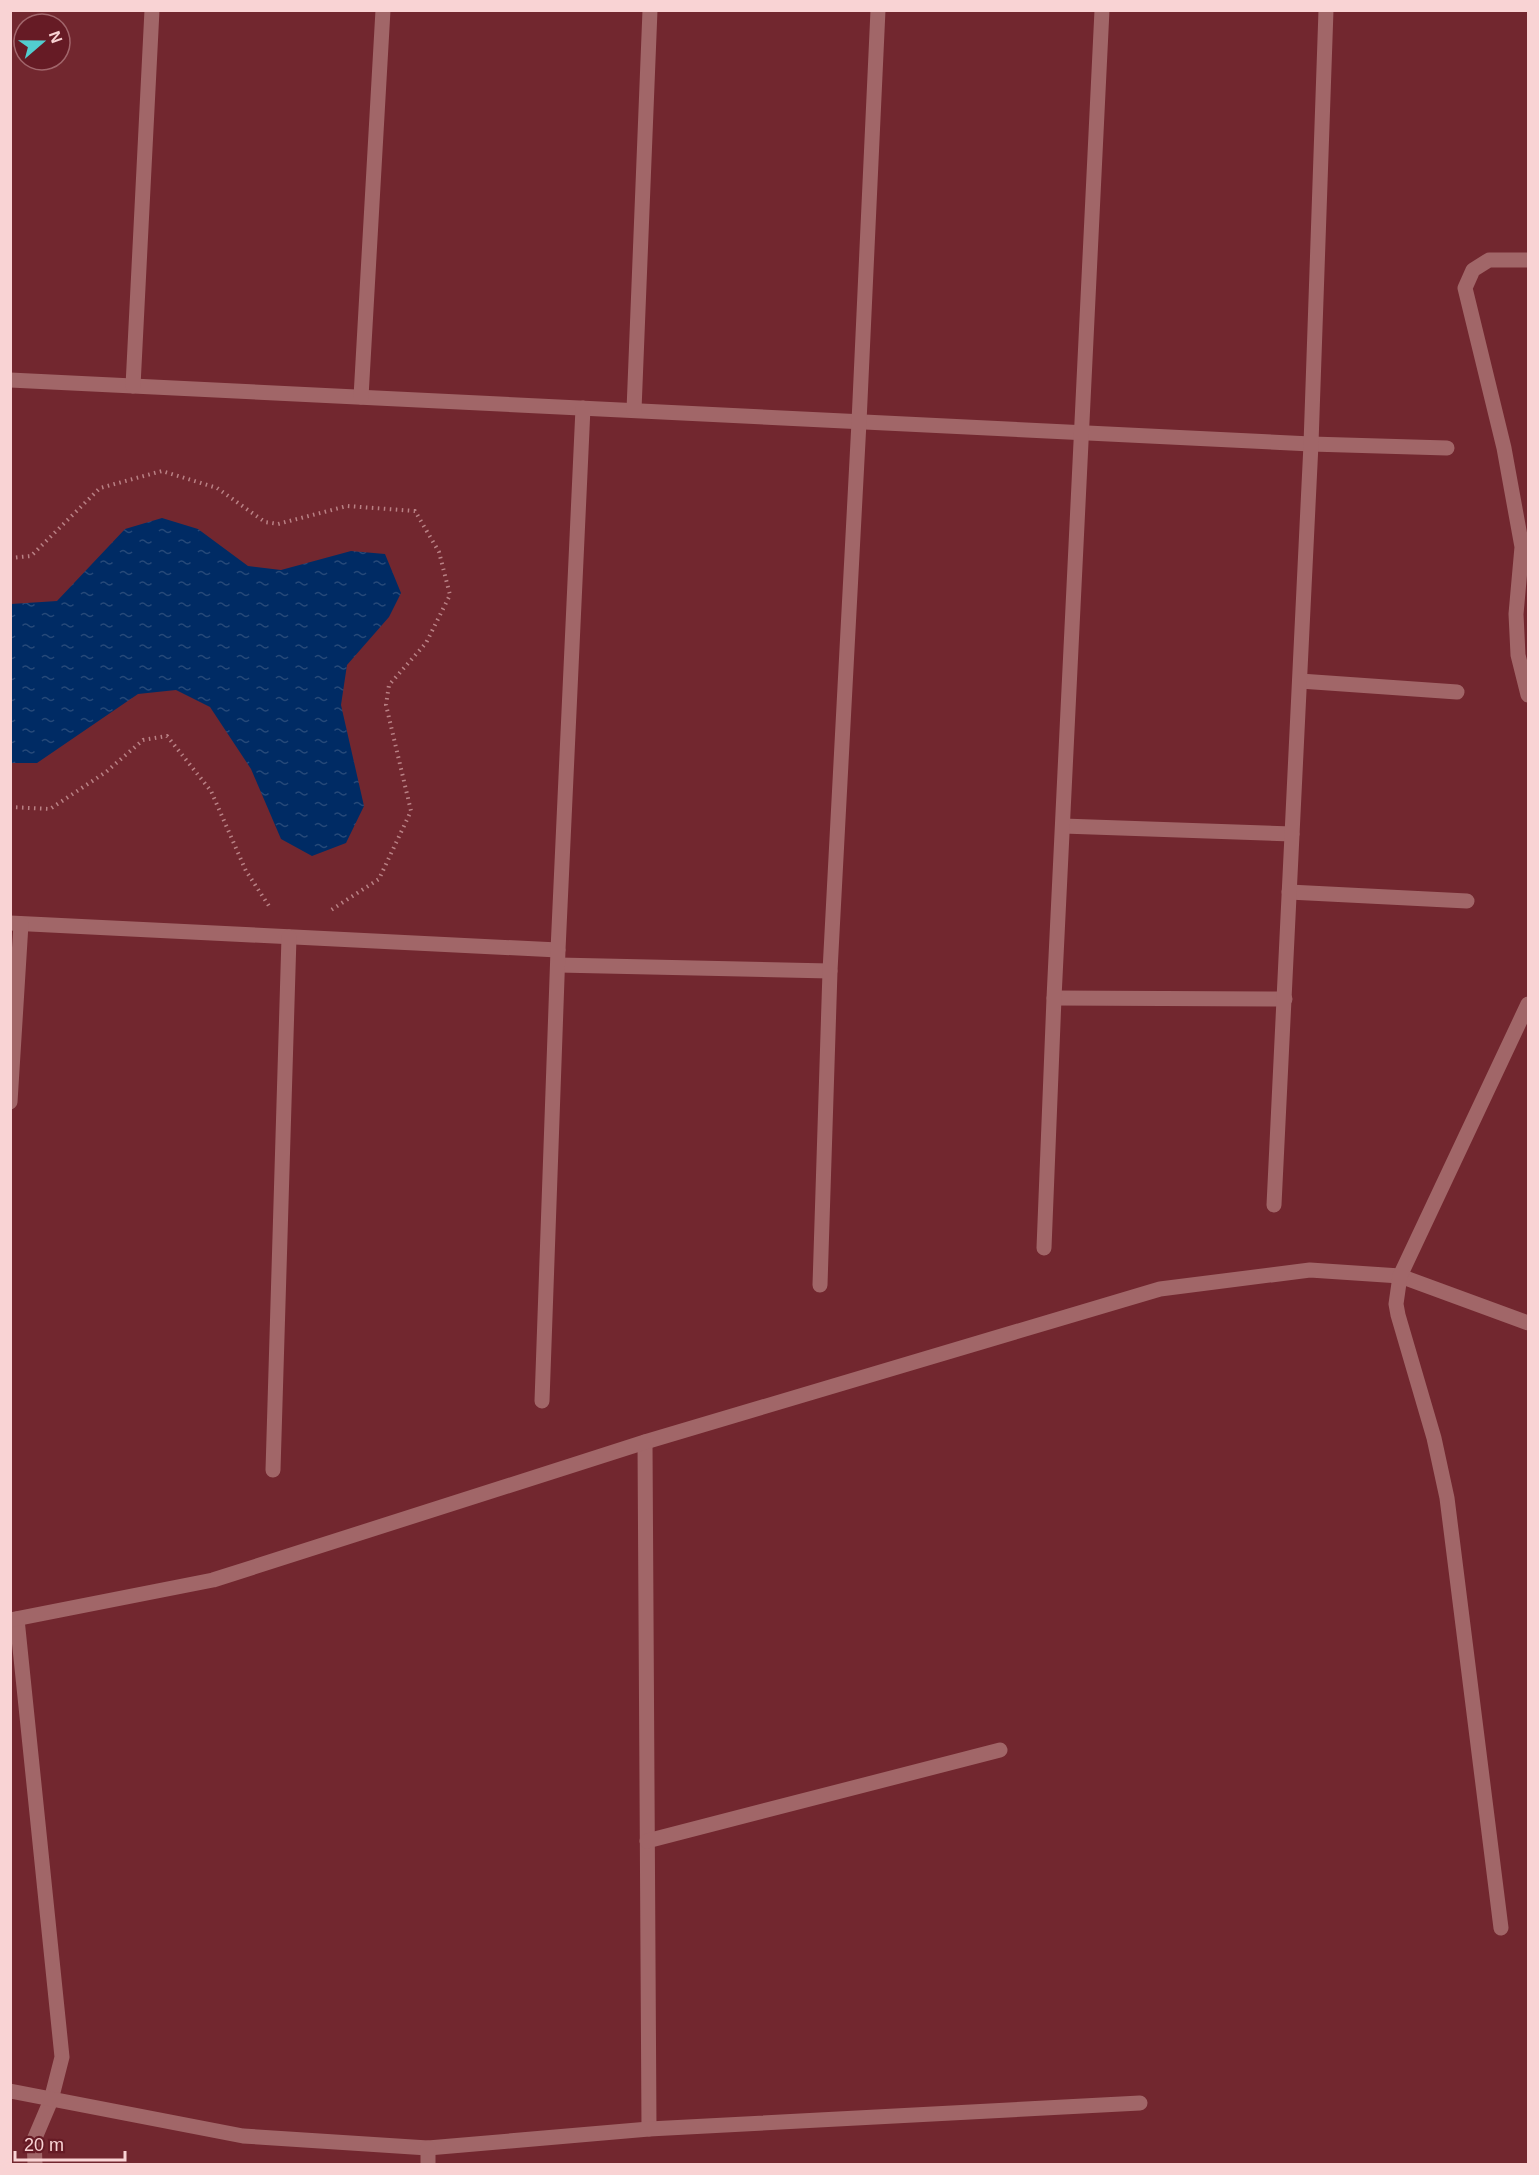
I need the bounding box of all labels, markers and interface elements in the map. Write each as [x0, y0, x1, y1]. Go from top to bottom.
north arrow [12, 12, 72, 72]
text: N [46, 29, 66, 45]
scale bar [15, 2124, 124, 2162]
text: 20 m [24, 2135, 64, 2155]

